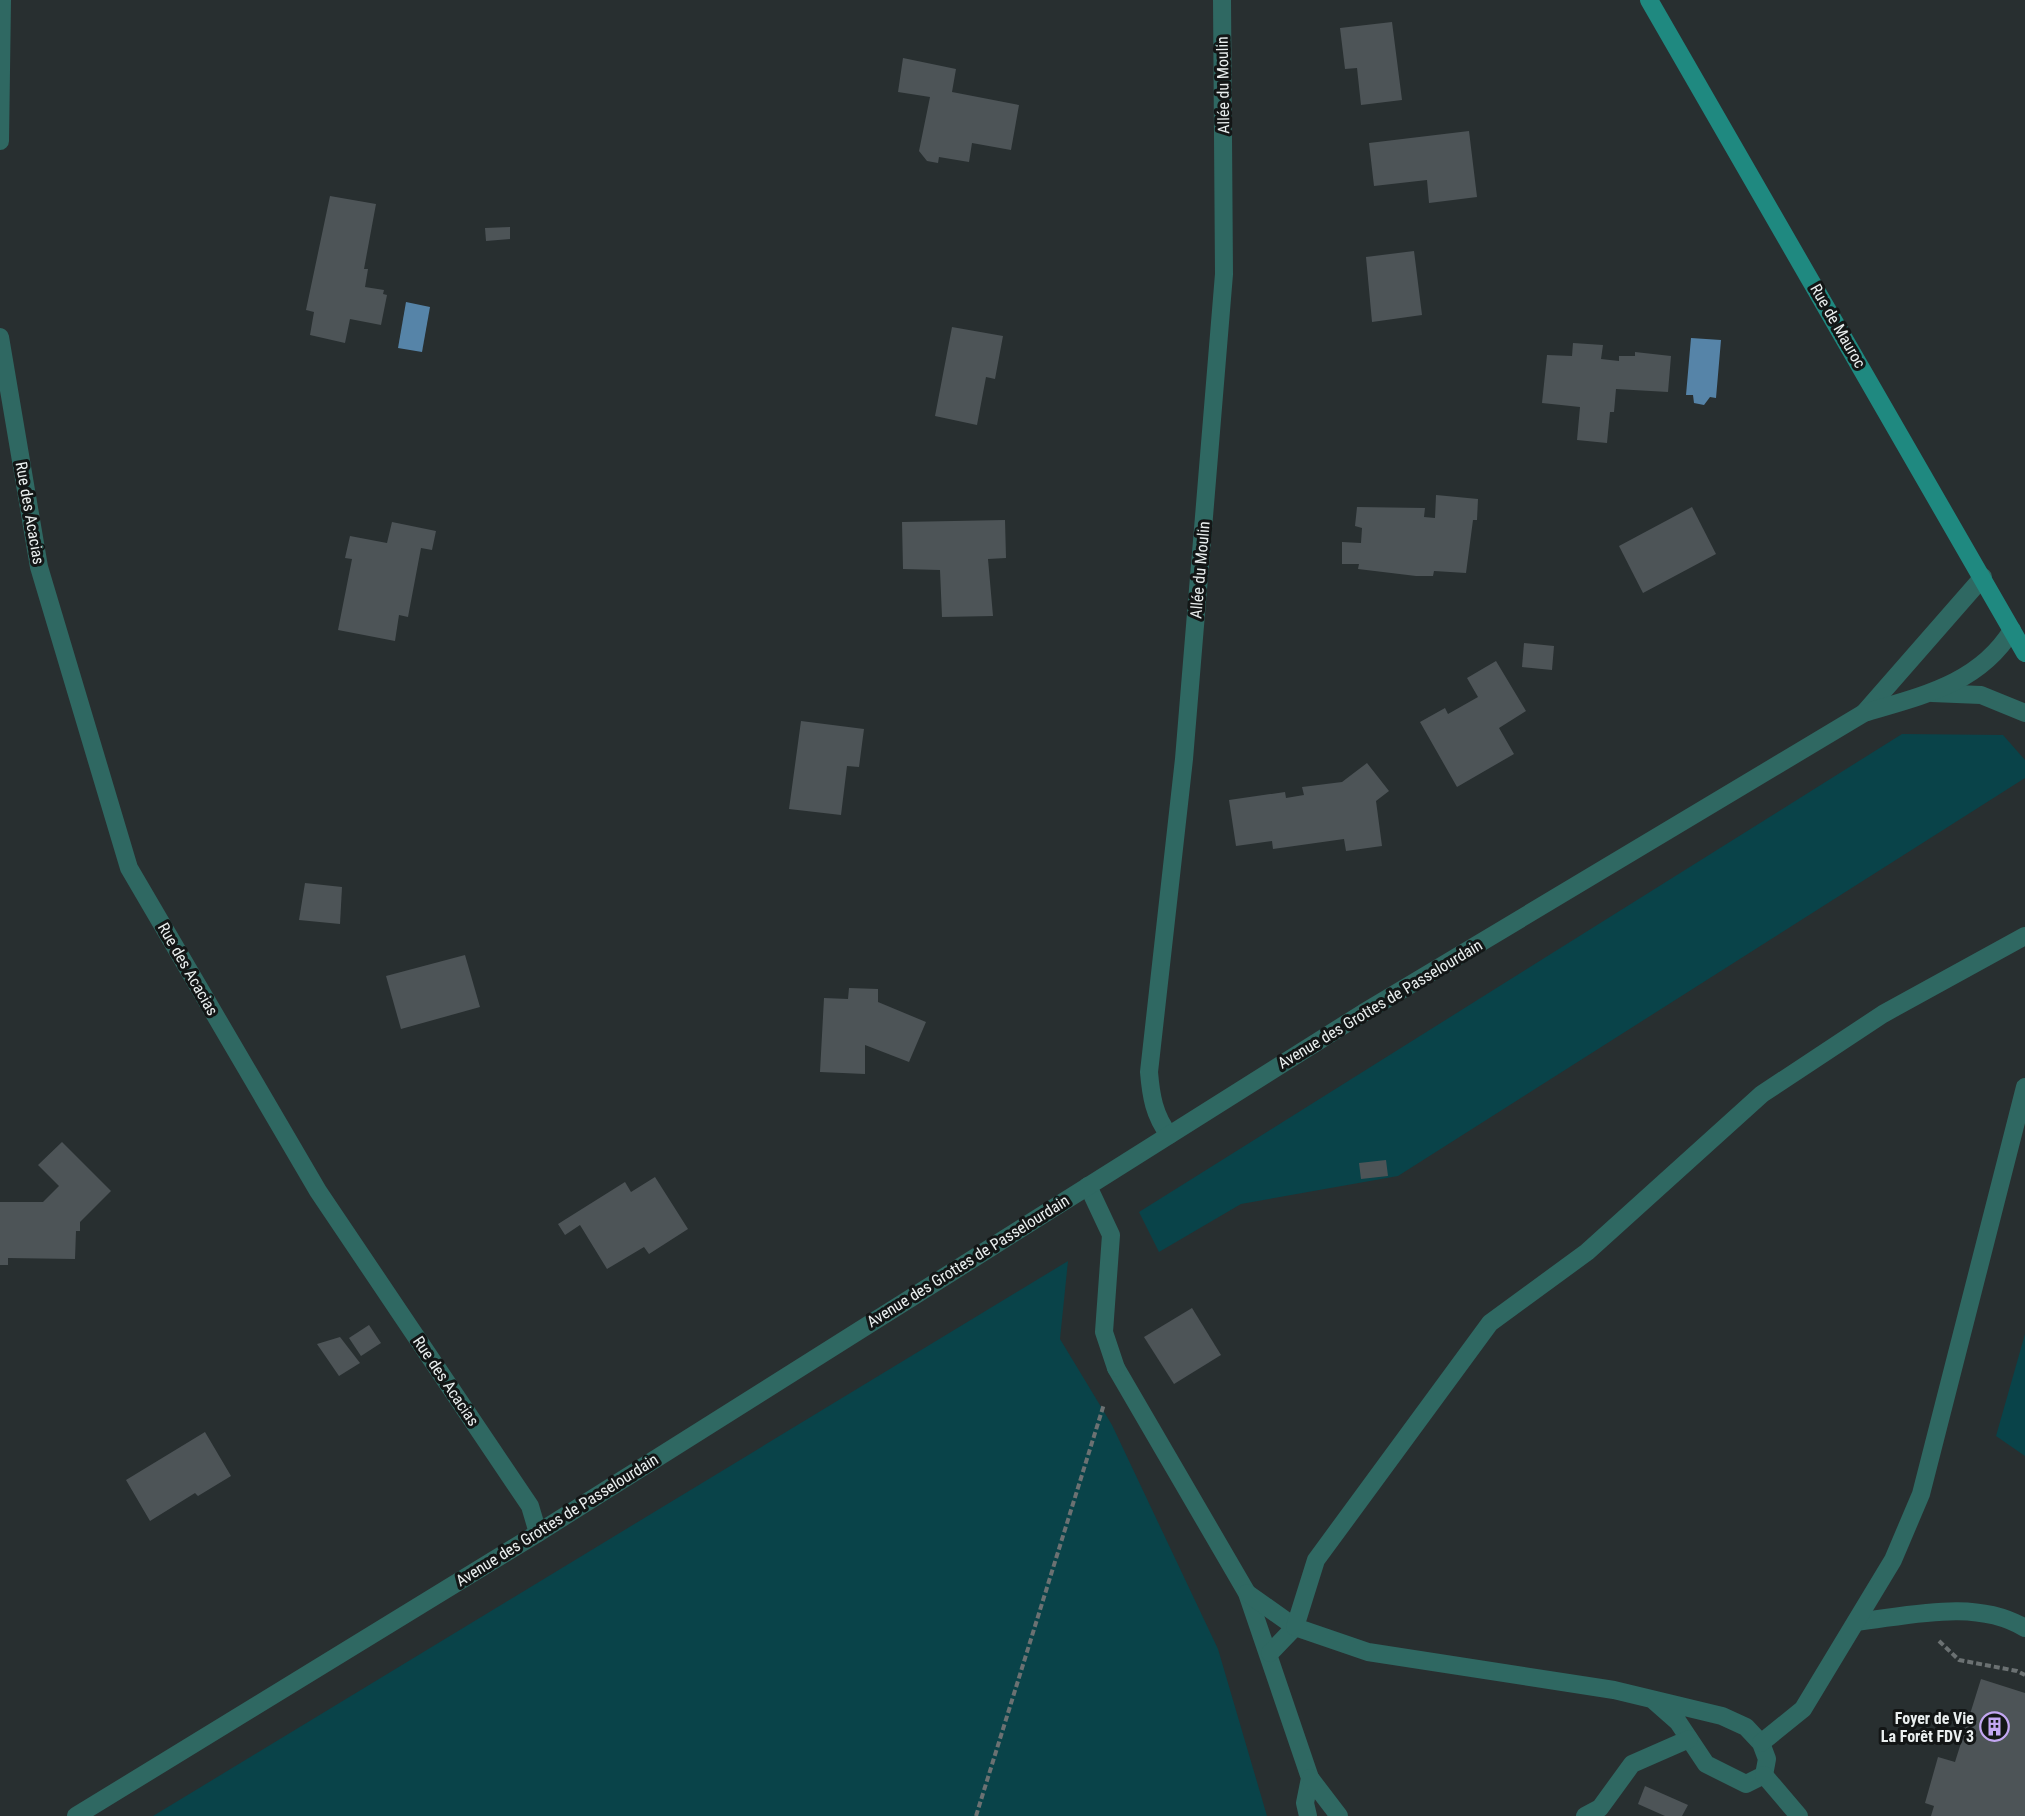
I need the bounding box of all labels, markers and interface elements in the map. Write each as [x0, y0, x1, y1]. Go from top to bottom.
street label: Allée du Moulin [1213, 36, 1233, 134]
street label: Rue de Mauroc [1806, 280, 1870, 372]
street label: Rue des Acacias [12, 460, 48, 566]
street label: Allée du Moulin [1186, 521, 1214, 619]
street label: Rue des Acacias [154, 919, 222, 1019]
street label: Avenue des Grottes de Passelourdain [1274, 935, 1486, 1073]
street label: Avenue des Grottes de Passelourdain [863, 1191, 1073, 1331]
street label: Rue des Acacias [409, 1333, 483, 1429]
street label: Avenue des Grottes de Passelourdain [452, 1450, 662, 1590]
place label: Foyer de Vie La Forêt FDV 3 [1881, 1709, 1974, 1746]
building icon: Foyer de Vie La Forêt FDV 3 [1979, 1711, 2011, 1743]

